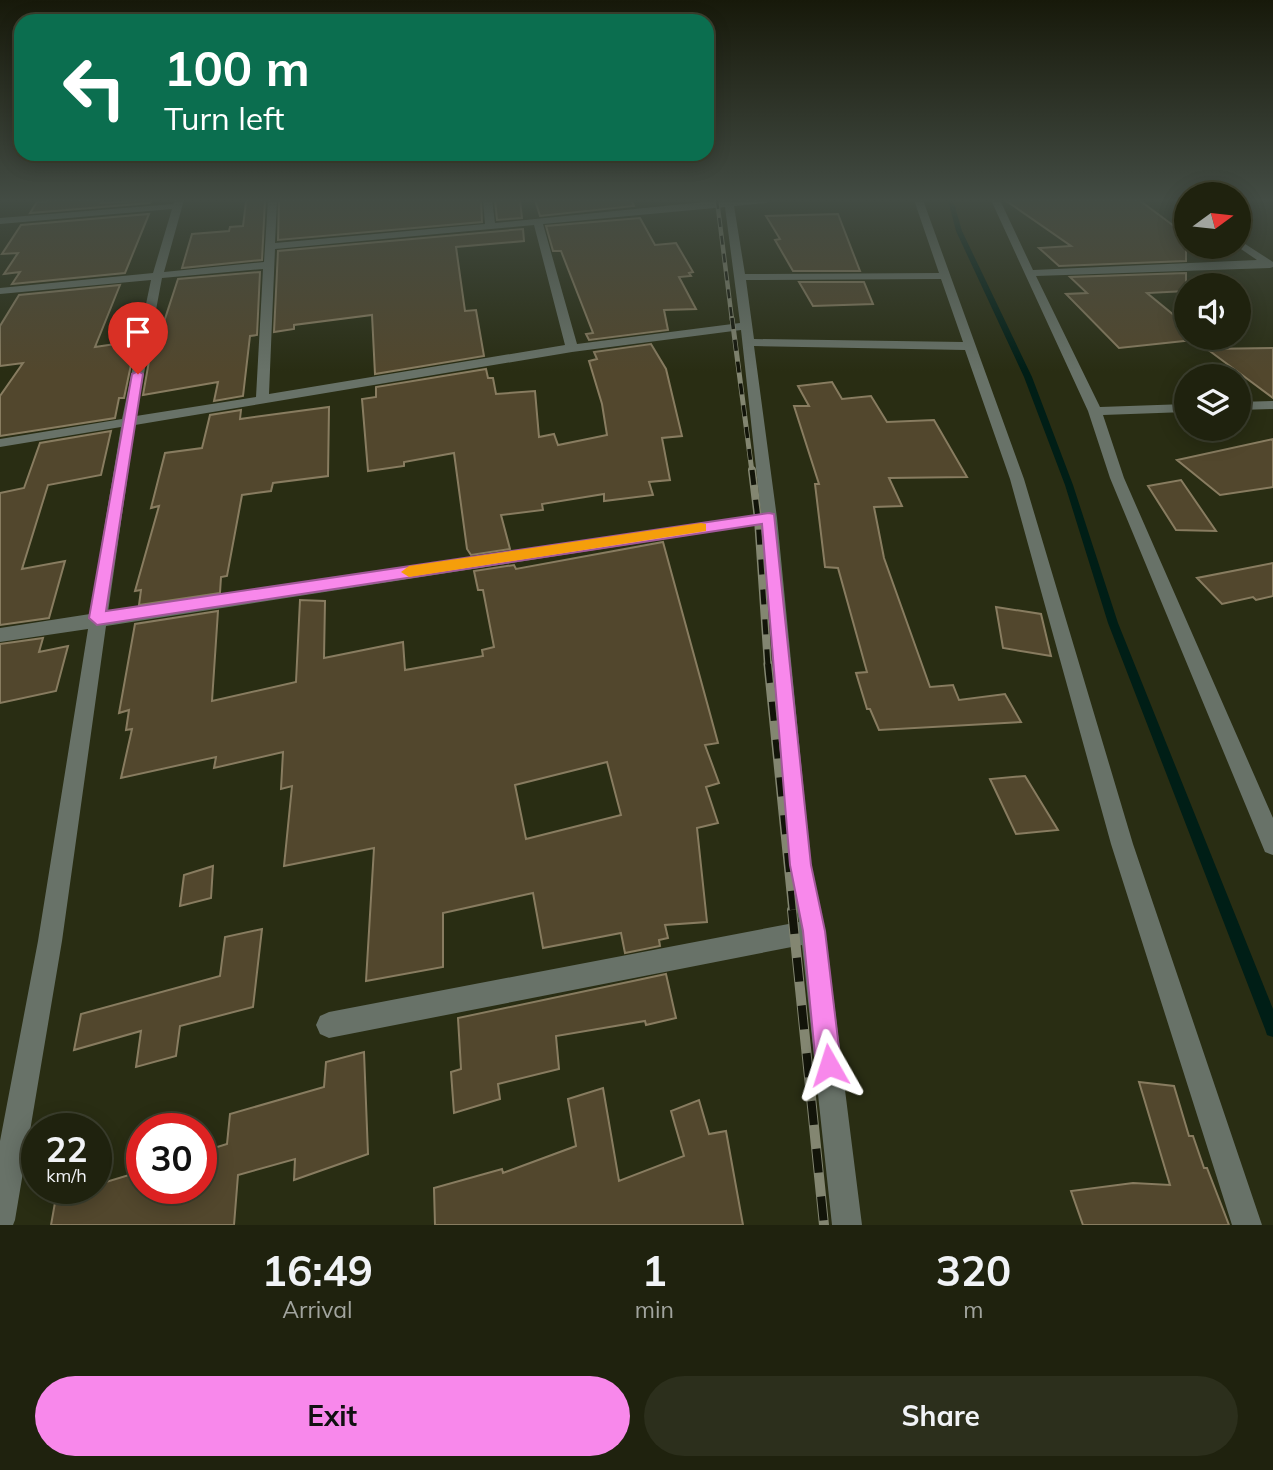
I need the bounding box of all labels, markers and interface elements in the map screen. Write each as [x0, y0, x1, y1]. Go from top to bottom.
text: 100 m [164, 37, 310, 98]
icon: left [49, 42, 140, 133]
text: Turn left [164, 98, 284, 138]
north arrow [1174, 182, 1251, 259]
map controls [1174, 182, 1251, 441]
button: sound [1174, 273, 1251, 350]
pin [108, 302, 168, 374]
icon: arrive [119, 313, 157, 351]
button: layers [1174, 364, 1251, 441]
position arrow [792, 1028, 866, 1102]
speed limit sign: 30 [126, 1113, 217, 1204]
text: 22 [45, 1127, 88, 1171]
text: km/h [46, 1164, 87, 1187]
text: 16:49 [262, 1244, 373, 1297]
text: 1 [642, 1244, 667, 1297]
text: 320 [936, 1244, 1011, 1297]
text: Arrival [282, 1295, 353, 1324]
text: min [635, 1295, 674, 1324]
text: m [963, 1295, 984, 1324]
button: Exit [35, 1376, 630, 1456]
button: Share [644, 1376, 1238, 1456]

